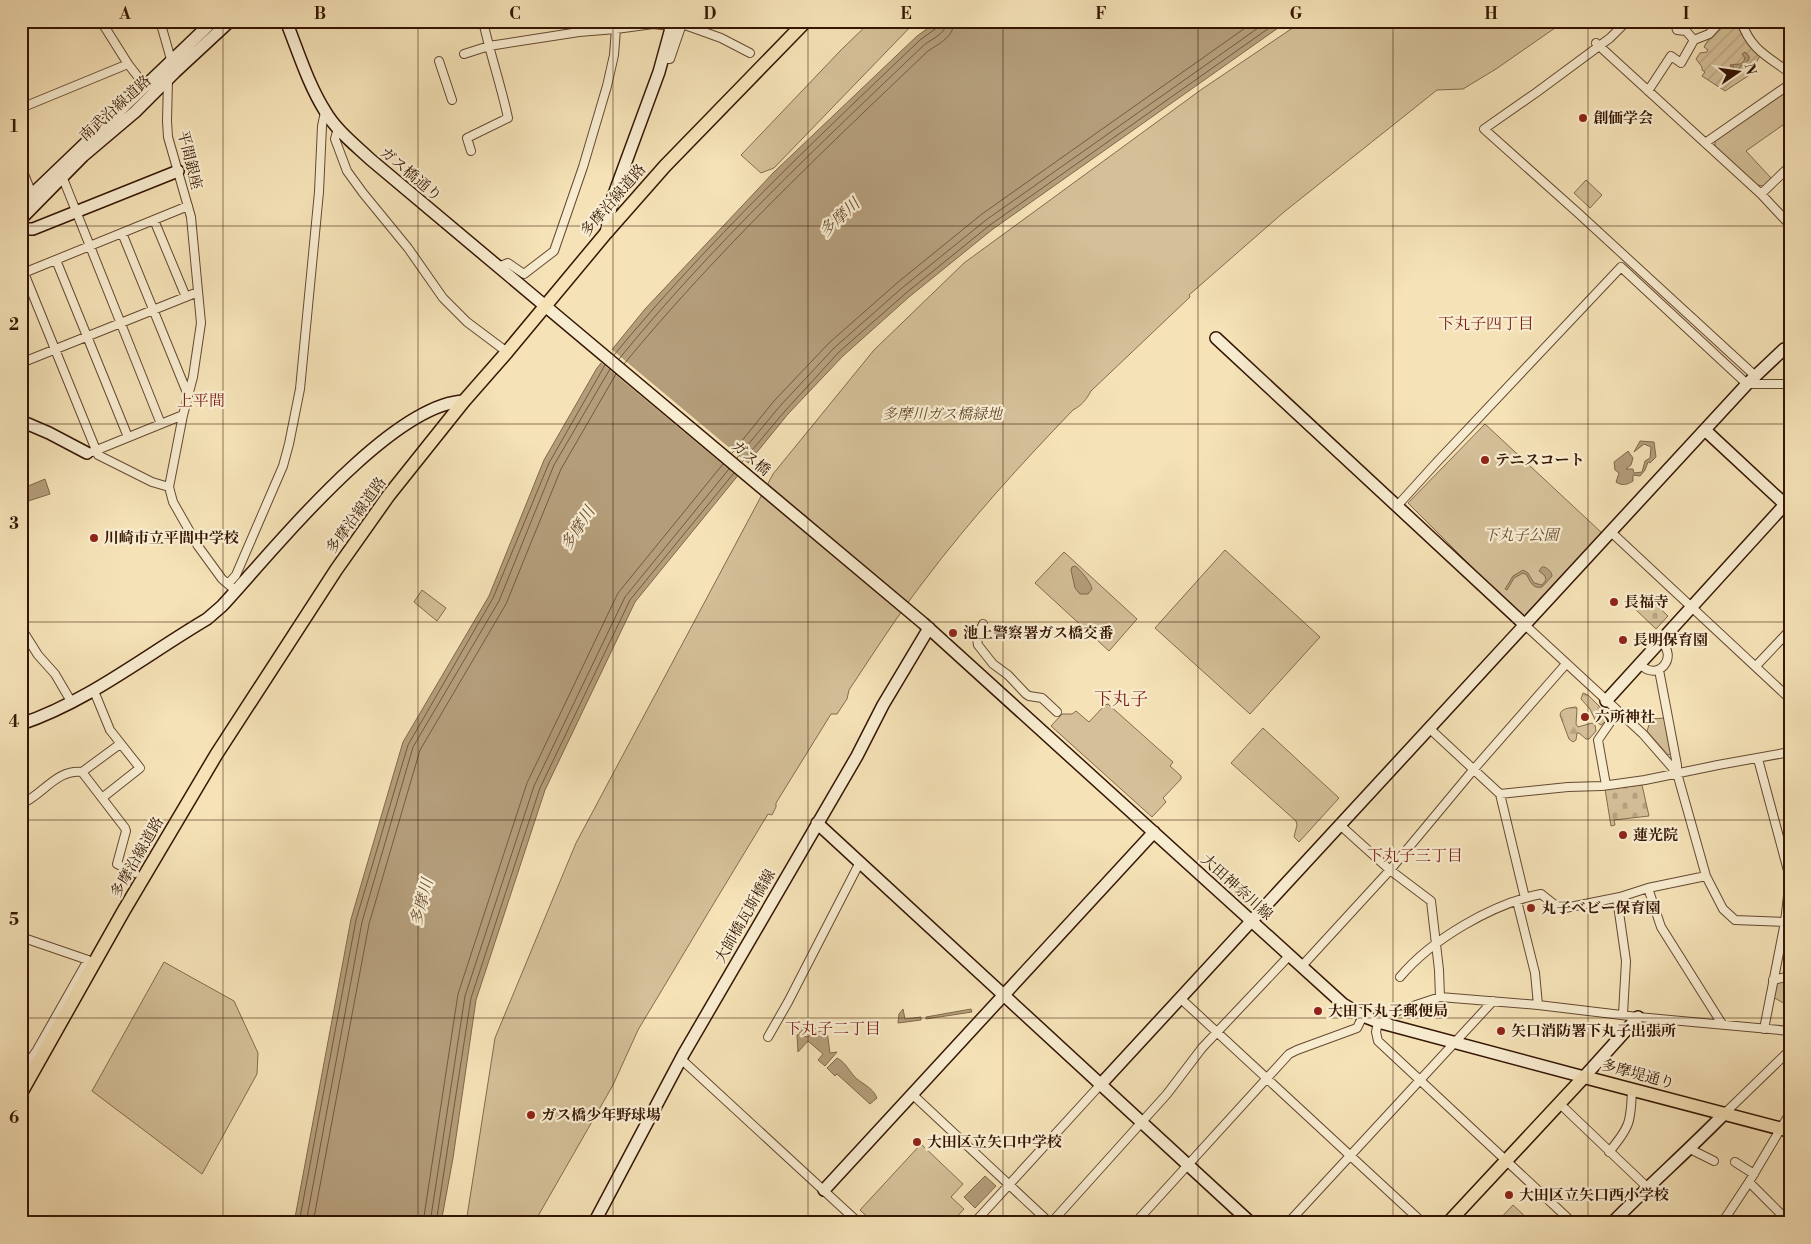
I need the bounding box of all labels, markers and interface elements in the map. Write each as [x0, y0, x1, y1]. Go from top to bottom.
text: A [118, 4, 131, 24]
text: B [314, 4, 326, 24]
text: C [509, 4, 521, 24]
text: D [704, 4, 717, 24]
text: E [900, 4, 912, 24]
text: F [1095, 4, 1107, 24]
text: G [1290, 4, 1303, 24]
text: H [1484, 4, 1498, 24]
text: I [1683, 4, 1689, 24]
north arrow [1714, 48, 1764, 98]
text: N [1740, 62, 1760, 77]
street label: 南武沿線道路 [76, 71, 155, 146]
place label: 創価学会 [1593, 109, 1653, 128]
marker: 創価学会 [1577, 112, 1589, 124]
text: 1 [10, 117, 18, 137]
street label: 平間銀座 [173, 129, 206, 192]
street label: ガス橋通り [376, 143, 446, 206]
street label: 多摩沿線道路 [577, 160, 650, 241]
water label: 多摩川 [815, 193, 866, 241]
district label: 下丸子四丁目 [1438, 314, 1534, 334]
text: 2 [9, 315, 19, 335]
district label: 上平間 [177, 391, 225, 411]
park label: 多摩川ガス橋緑地 [882, 405, 1004, 424]
street label: ガス橋 [727, 437, 774, 480]
place label: テニスコート [1495, 451, 1584, 470]
marker: テニスコート [1479, 454, 1491, 466]
street label: 多摩沿線道路 [322, 473, 391, 557]
water label: 多摩川 [556, 501, 600, 554]
text: 3 [9, 514, 19, 534]
park label: 下丸子公園 [1483, 526, 1561, 545]
place label: 川崎市立平間中学校 [104, 529, 239, 548]
marker: 川崎市立平間中学校 [88, 532, 100, 544]
place label: 長福寺 [1624, 593, 1669, 612]
marker: 長福寺 [1608, 596, 1620, 608]
place label: 池上警察署ガス橋交番 [963, 624, 1114, 643]
marker: 池上警察署ガス橋交番 [947, 627, 959, 639]
place label: 長明保育園 [1633, 631, 1708, 650]
marker: 長明保育園 [1617, 634, 1629, 646]
district label: 下丸子 [1094, 688, 1148, 711]
place label: 六所神社 [1595, 708, 1655, 727]
marker: 六所神社 [1579, 711, 1591, 723]
text: 4 [9, 712, 20, 732]
street label: 多摩沿線道路 [107, 814, 168, 901]
place label: 蓮光院 [1633, 826, 1678, 845]
marker: 蓮光院 [1617, 829, 1629, 841]
district label: 下丸子三丁目 [1367, 846, 1463, 866]
street label: 大田神奈川線 [1197, 850, 1276, 925]
street label: 大師橋瓦斯橋線 [711, 866, 780, 966]
water label: 多摩川 [406, 875, 438, 928]
place label: 丸子ベビー保育園 [1541, 899, 1660, 918]
marker: 丸子ベビー保育園 [1525, 902, 1537, 914]
text: 5 [9, 910, 19, 930]
place label: 大田下丸子郵便局 [1328, 1002, 1448, 1021]
marker: 大田下丸子郵便局 [1312, 1005, 1324, 1017]
district label: 下丸子二丁目 [785, 1019, 881, 1039]
place label: 矢口消防署下丸子出張所 [1511, 1022, 1676, 1041]
marker: 矢口消防署下丸子出張所 [1495, 1025, 1507, 1037]
street label: 多摩堤通り [1599, 1056, 1677, 1093]
place label: ガス橋少年野球場 [541, 1106, 661, 1125]
text: 6 [9, 1108, 19, 1128]
marker: ガス橋少年野球場 [525, 1109, 537, 1121]
place label: 大田区立矢口中学校 [927, 1133, 1062, 1152]
marker: 大田区立矢口中学校 [911, 1136, 923, 1148]
place label: 大田区立矢口西小学校 [1519, 1186, 1669, 1205]
marker: 大田区立矢口西小学校 [1503, 1189, 1515, 1201]

